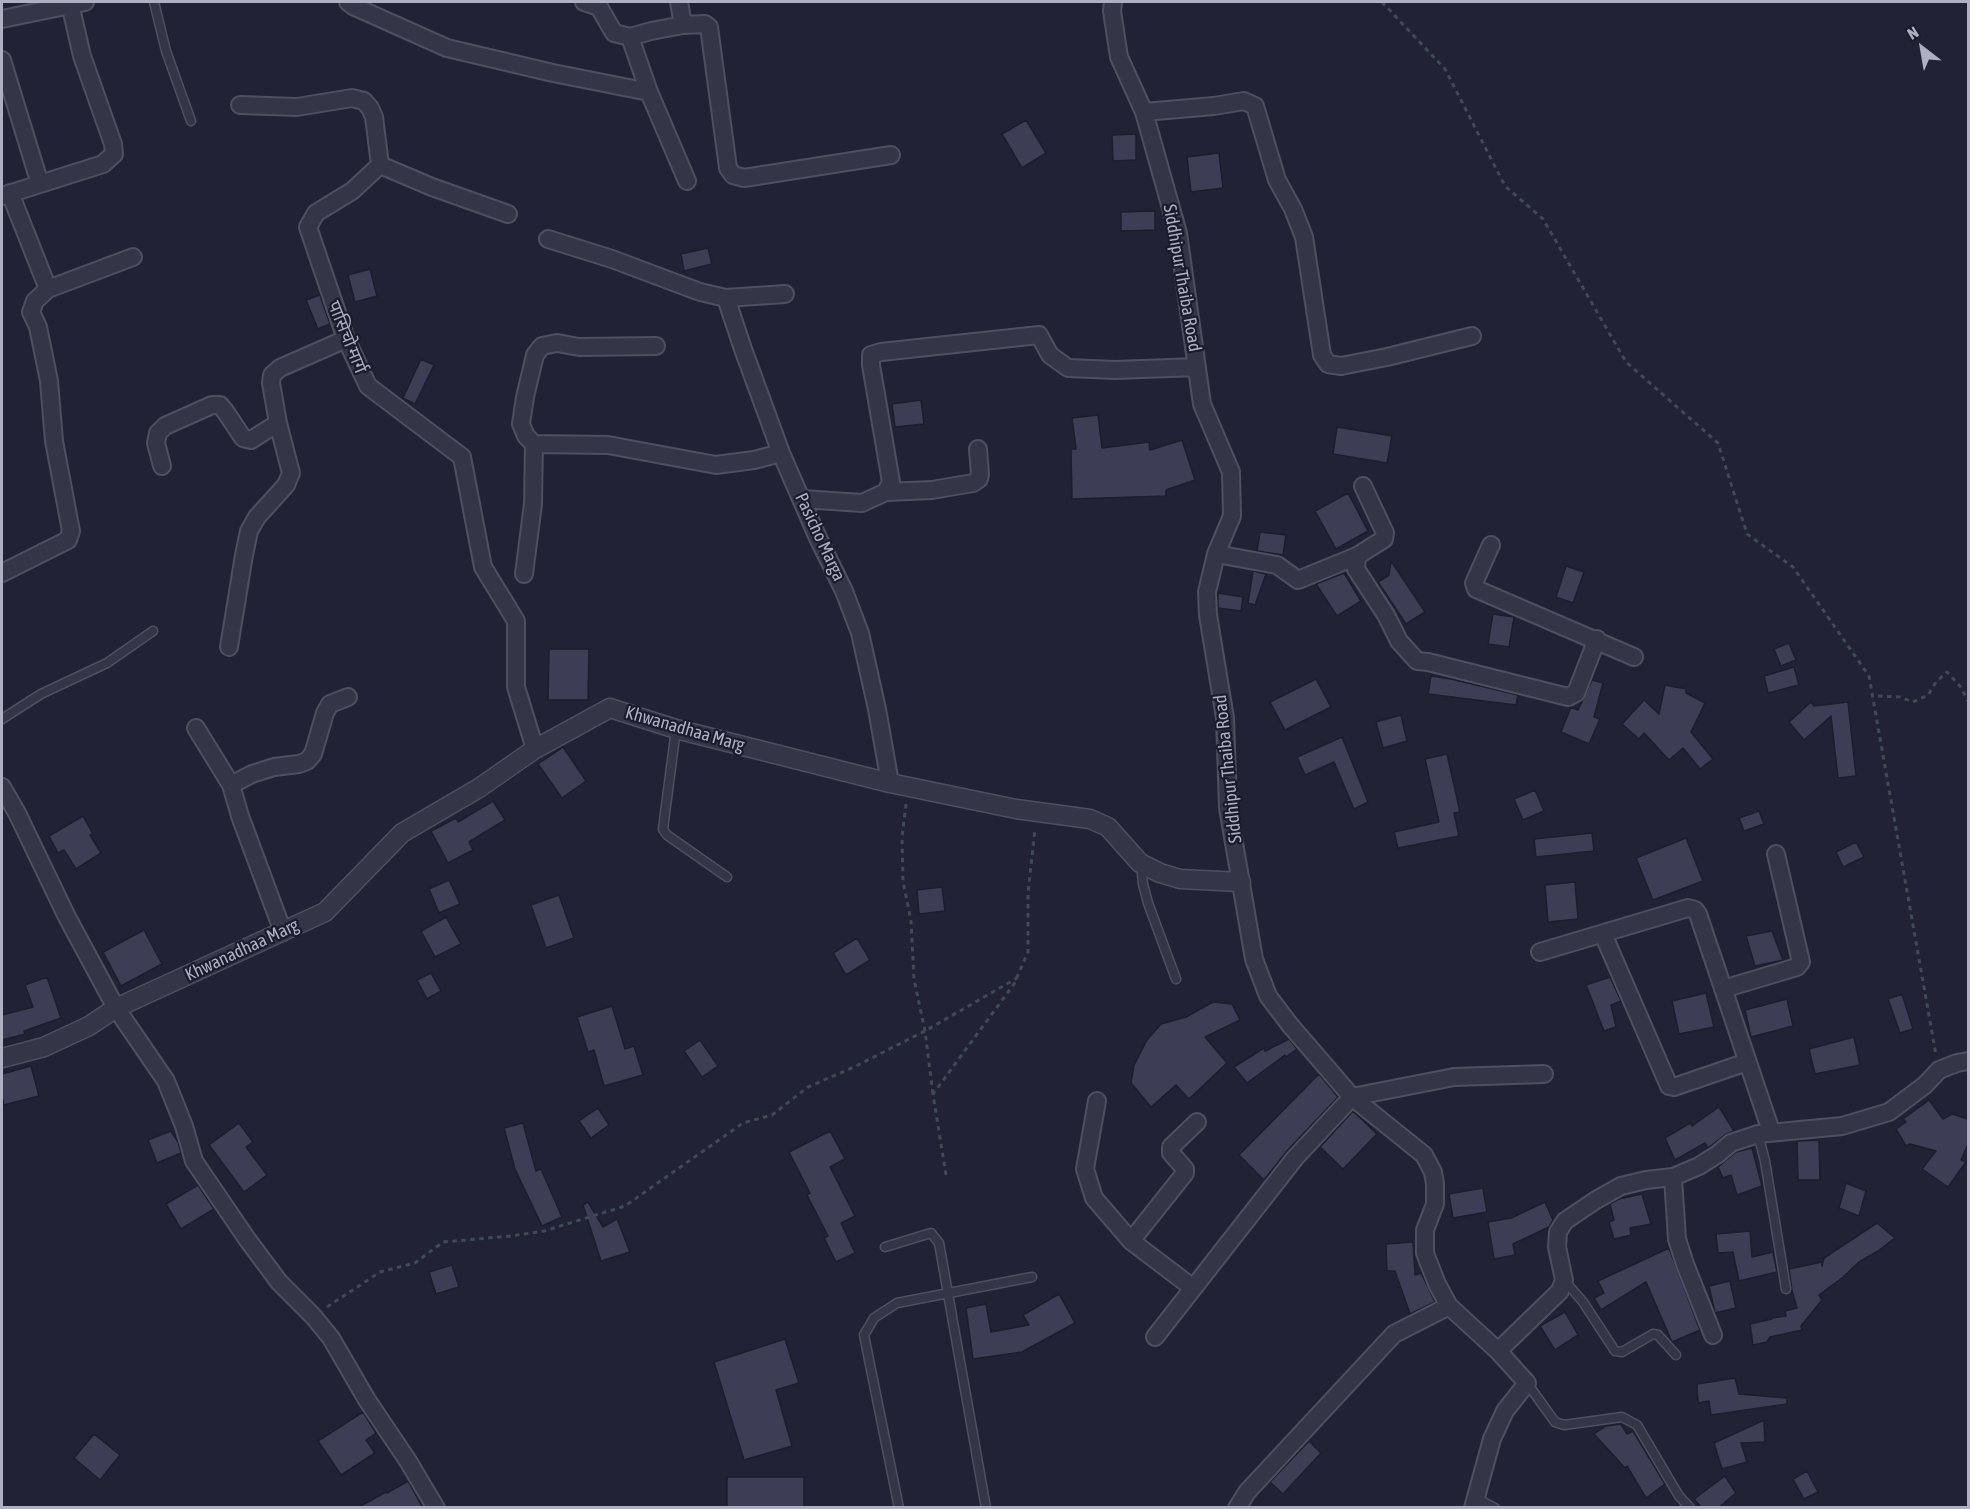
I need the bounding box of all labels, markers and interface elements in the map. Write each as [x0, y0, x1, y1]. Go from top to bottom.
north arrow [1892, 18, 1952, 78]
text: N [1904, 22, 1921, 43]
street label: Siddhipur Thaiba Road [1158, 203, 1206, 353]
street label: पासिचो मार्ग [323, 298, 371, 376]
street label: Pasicho Marga [790, 490, 850, 584]
street label: Siddhipur Thaiba Road [1209, 694, 1247, 844]
street label: Khwanadhaa Marg [623, 702, 747, 756]
street label: Khwanadhaa Marg [182, 914, 302, 986]

